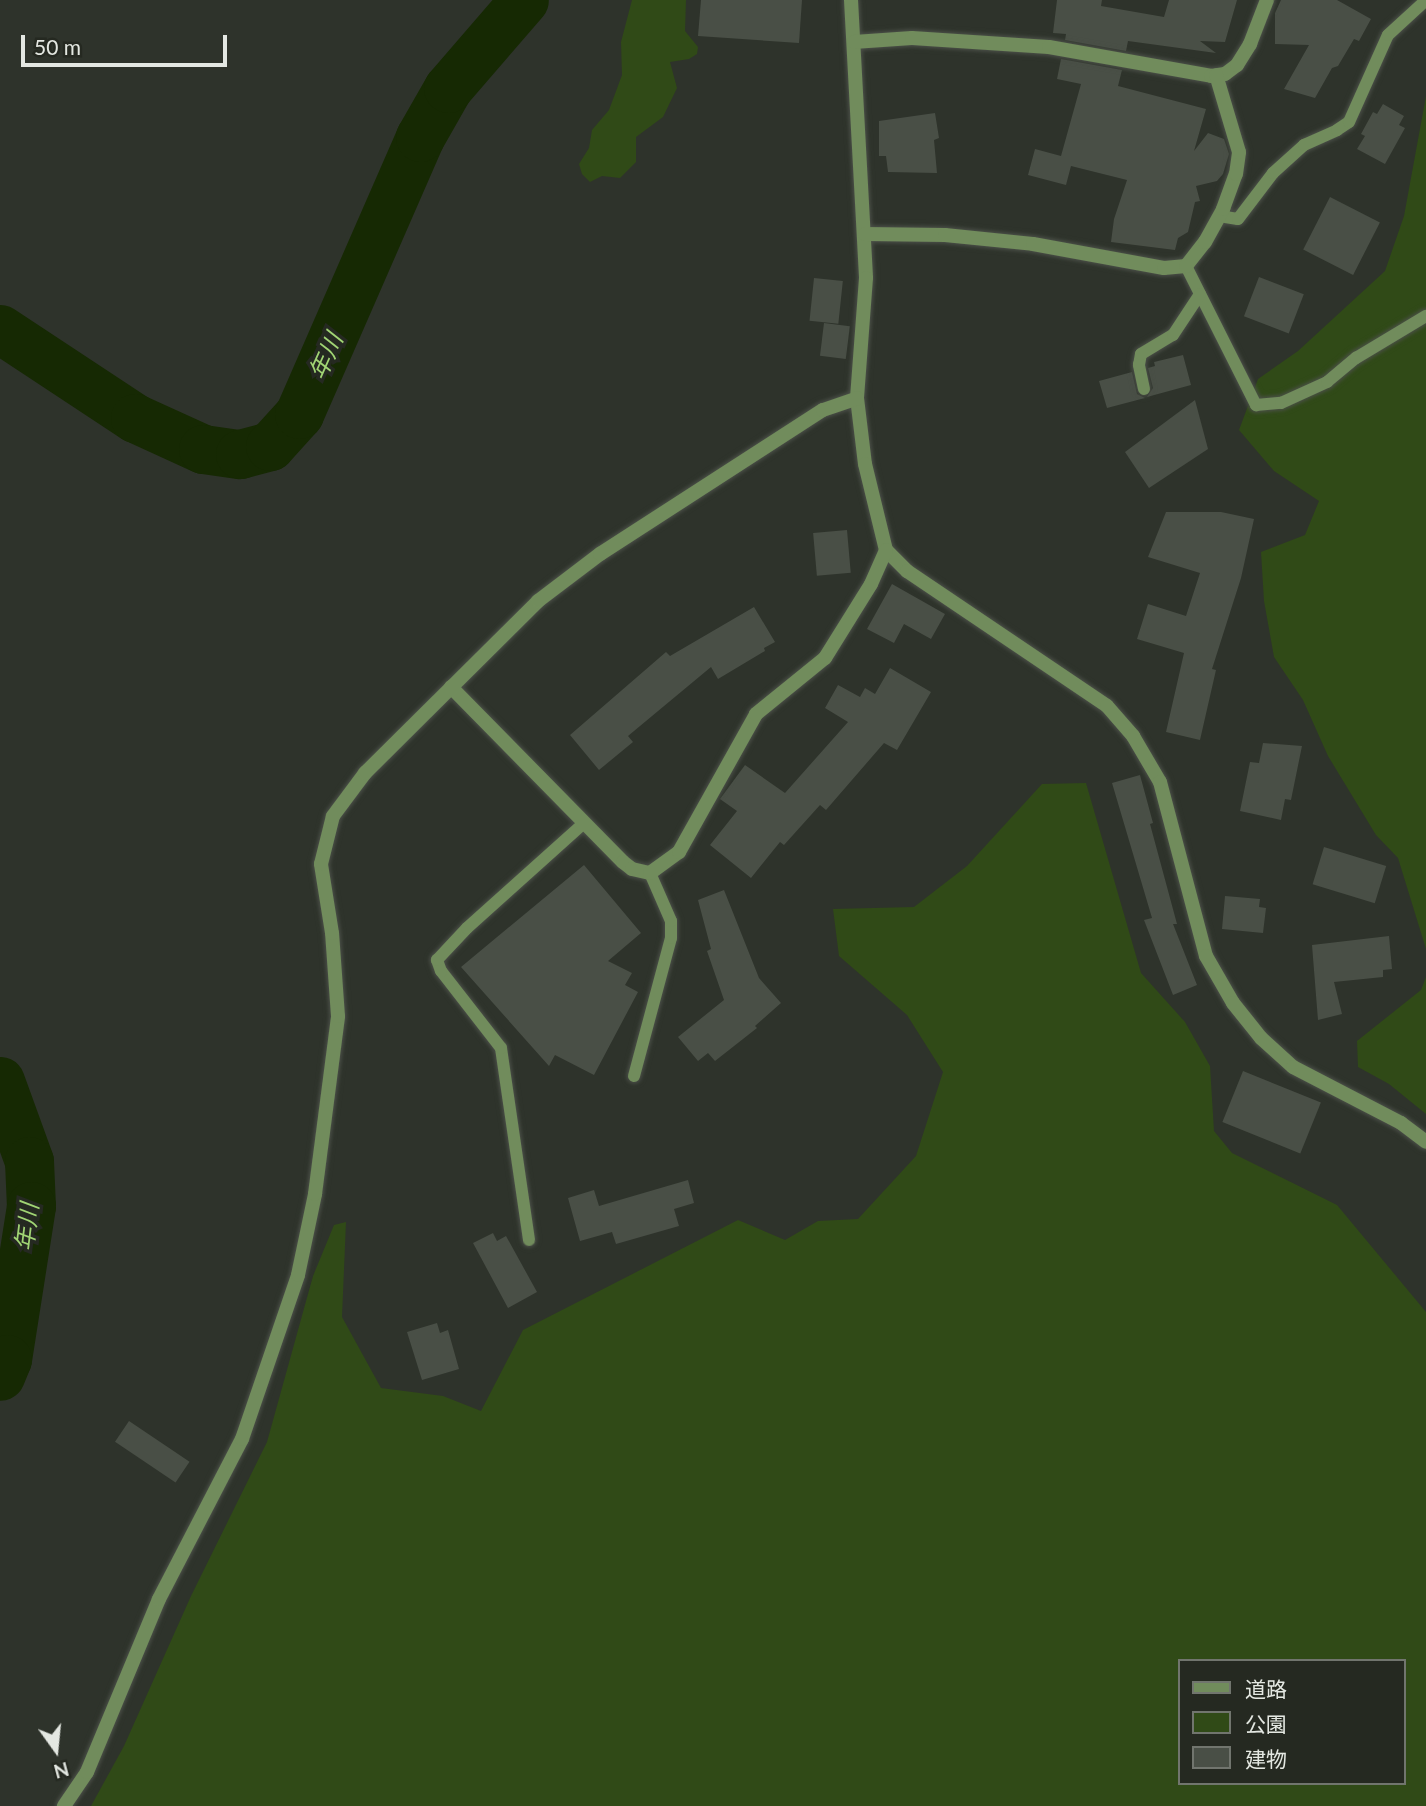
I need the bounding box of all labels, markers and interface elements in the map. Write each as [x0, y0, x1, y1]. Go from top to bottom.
scale bar [24, 21, 231, 65]
text: 50 m [34, 34, 81, 59]
water label: 年川 [302, 328, 348, 384]
water label: 年川 [9, 1201, 43, 1253]
legend [1178, 1659, 1405, 1785]
text: 道路 [1245, 1676, 1287, 1701]
text: 公園 [1245, 1711, 1287, 1736]
north arrow [21, 1715, 91, 1785]
text: 建物 [1245, 1746, 1287, 1771]
text: N [52, 1758, 72, 1784]

